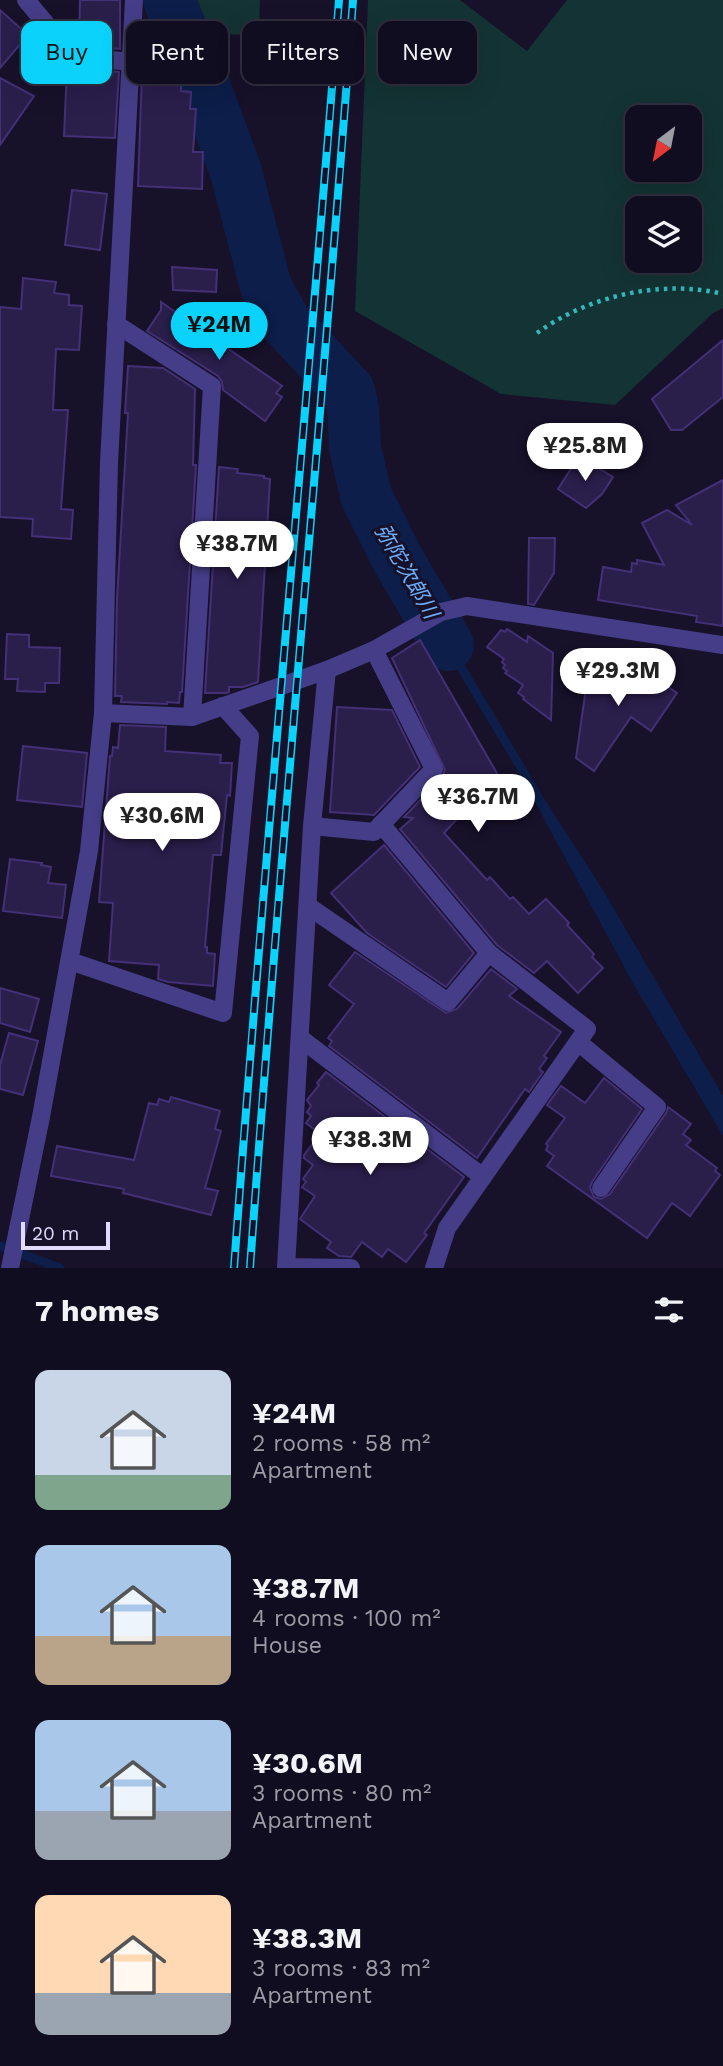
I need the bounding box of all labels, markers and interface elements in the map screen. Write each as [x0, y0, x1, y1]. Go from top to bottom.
chip: Buy [21, 21, 112, 84]
chip: Rent [126, 21, 228, 84]
chip: Filters [242, 21, 364, 84]
chip: New [378, 21, 477, 84]
north arrow [625, 105, 702, 182]
map controls [625, 105, 702, 273]
button: layers [625, 196, 702, 273]
pin: ¥24M [178, 302, 260, 362]
text: ¥24M [187, 311, 251, 338]
pin: ¥25.8M [528, 424, 642, 483]
text: ¥25.8M [543, 432, 627, 459]
water label: 弥陀次郎川 [370, 519, 445, 624]
pin: ¥38.7M [180, 522, 294, 581]
text: ¥38.7M [196, 530, 278, 557]
pin: ¥29.3M [561, 648, 675, 708]
text: ¥29.3M [576, 657, 660, 684]
pin: ¥36.7M [421, 774, 535, 834]
text: ¥36.7M [437, 783, 519, 810]
pin: ¥30.6M [105, 794, 219, 853]
text: ¥30.6M [119, 802, 205, 829]
pin: ¥38.3M [313, 1118, 427, 1177]
text: ¥38.3M [328, 1126, 412, 1153]
scale bar [21, 1219, 110, 1251]
text: 20 m [32, 1222, 79, 1245]
icon: filters [650, 1291, 688, 1329]
text: 7 homes [35, 1293, 159, 1328]
text: ¥24M [252, 1395, 336, 1430]
icon: home [91, 1398, 175, 1482]
text: 2 rooms · 58 m² [252, 1430, 431, 1457]
text: Apartment [252, 1457, 372, 1484]
text: ¥38.7M [252, 1570, 359, 1605]
icon: home [91, 1573, 175, 1657]
text: 4 rooms · 100 m² [252, 1605, 441, 1632]
text: House [252, 1632, 322, 1659]
text: ¥30.6M [252, 1745, 363, 1780]
icon: home [91, 1748, 175, 1832]
text: 3 rooms · 80 m² [252, 1780, 431, 1807]
text: Apartment [252, 1807, 372, 1834]
text: ¥38.3M [252, 1920, 362, 1955]
icon: home [91, 1923, 175, 2007]
text: 3 rooms · 83 m² [252, 1955, 430, 1982]
text: Apartment [252, 1982, 372, 2009]

